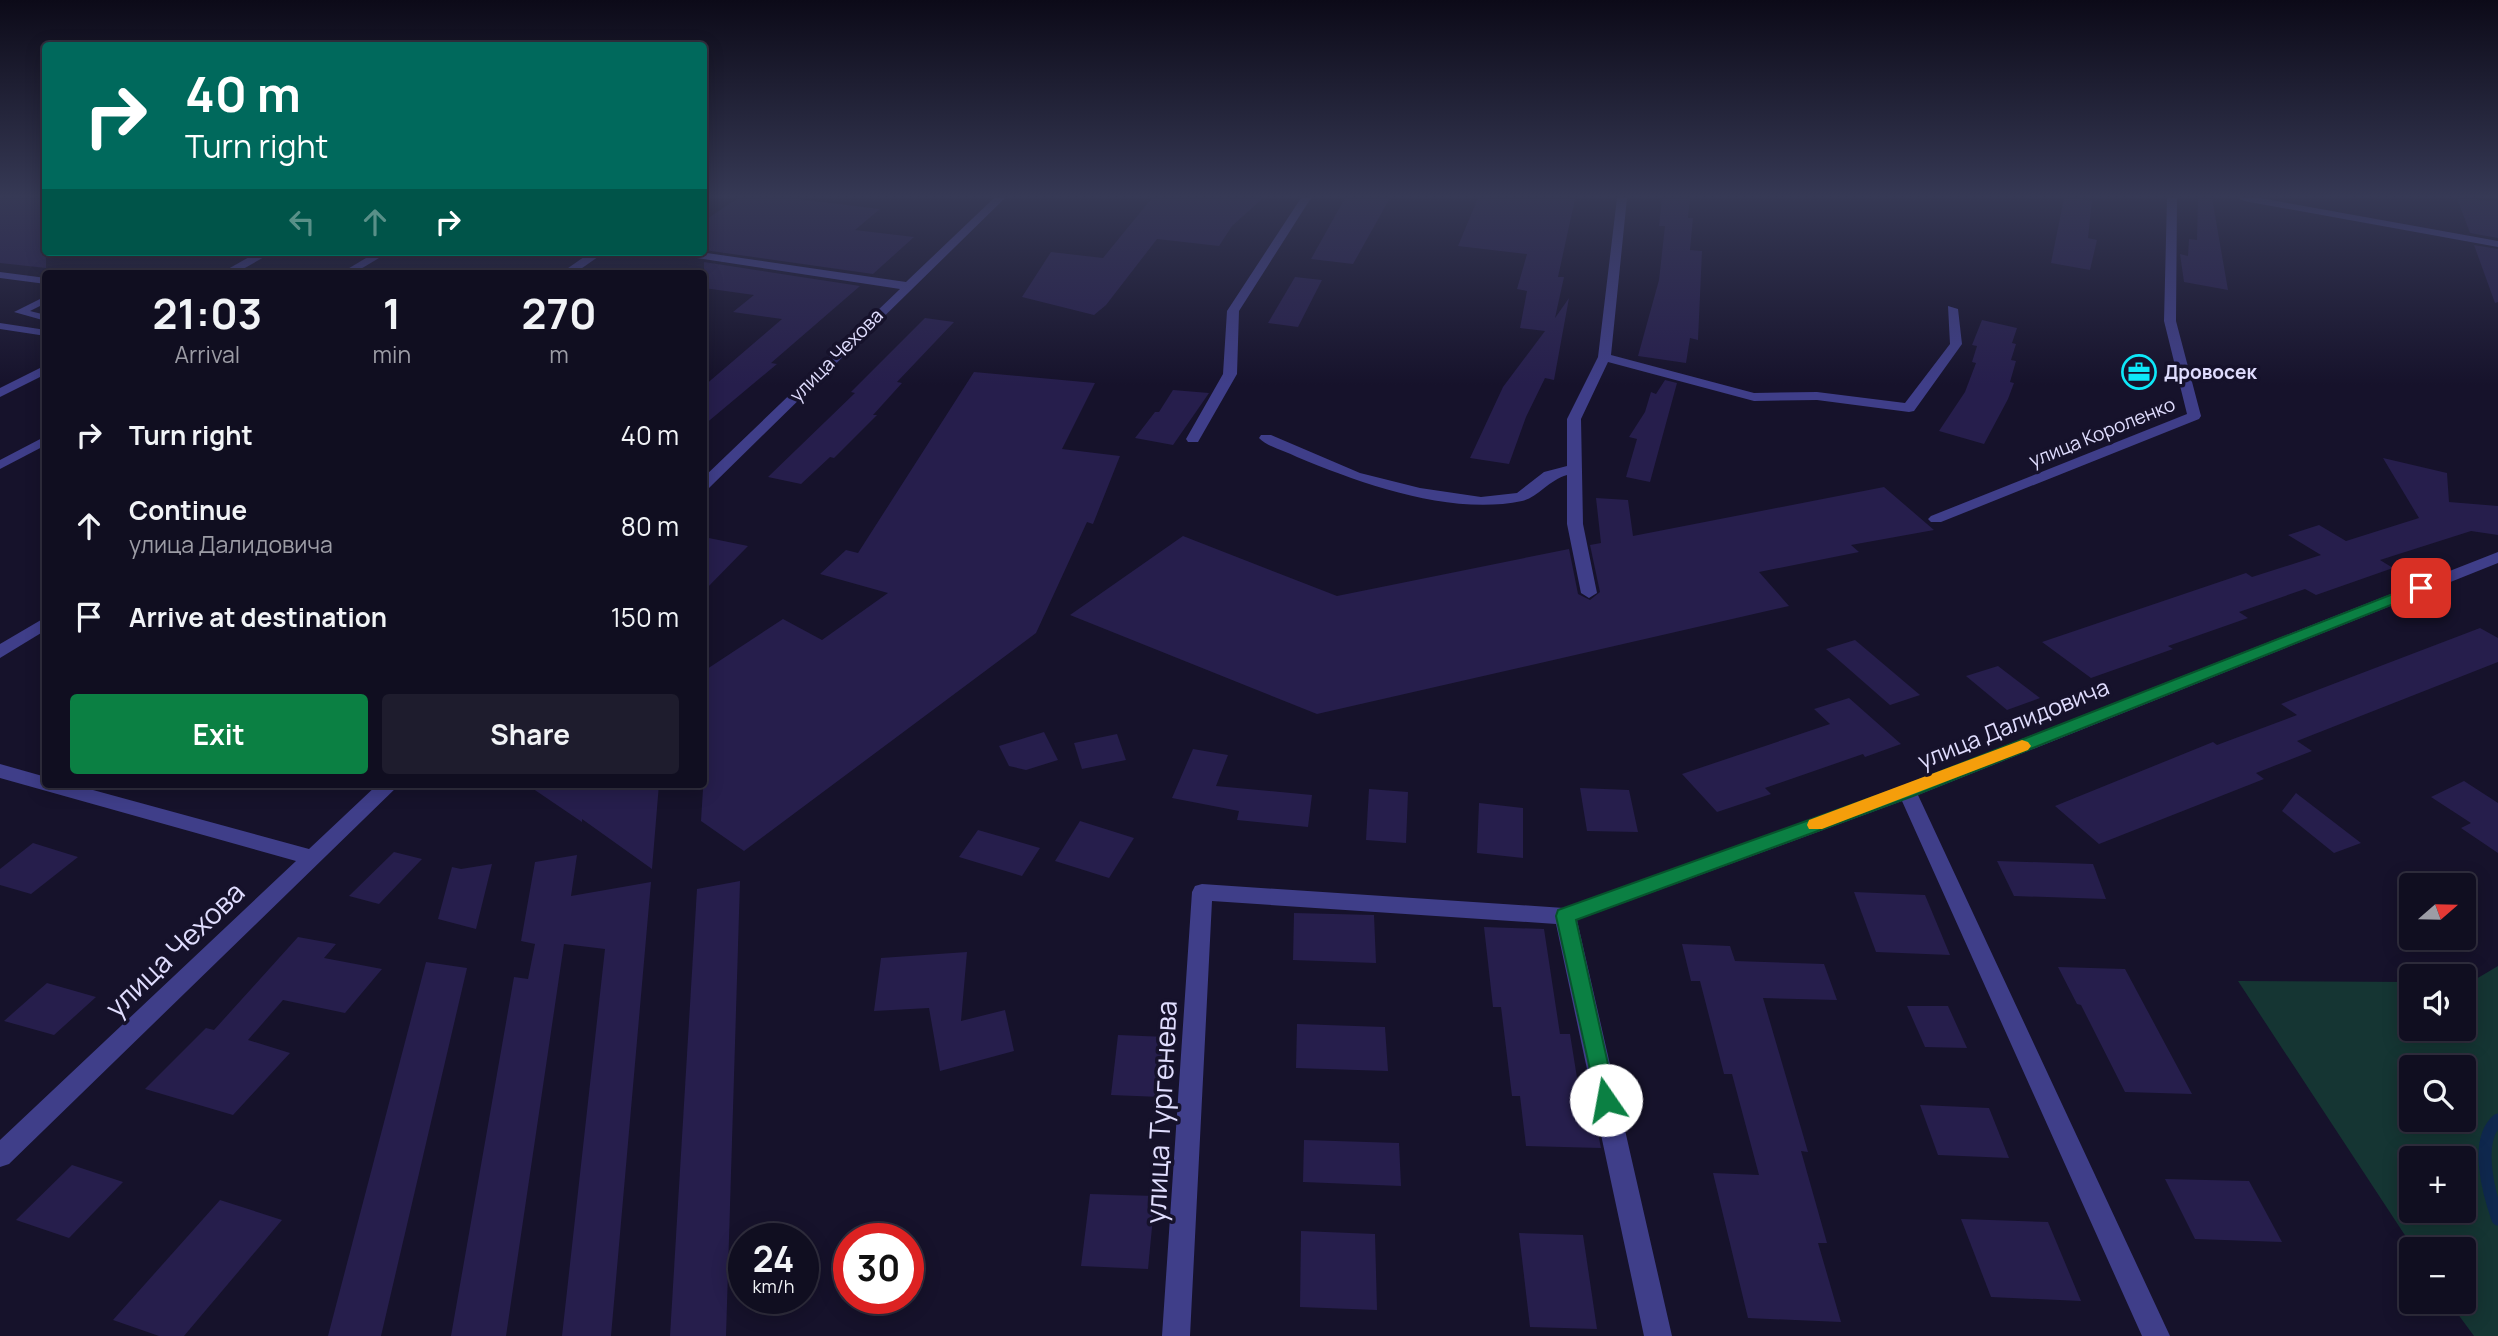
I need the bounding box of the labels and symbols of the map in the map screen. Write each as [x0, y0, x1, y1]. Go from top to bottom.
street label: улица Чехова [784, 303, 888, 407]
office icon: Дровосек [2120, 353, 2158, 391]
place label: Дровосек [2164, 359, 2257, 385]
street label: улица Короленко [2025, 391, 2179, 473]
pin [2391, 558, 2451, 618]
street label: улица Далидовича [1913, 670, 2113, 776]
street label: улица Чехова [96, 873, 252, 1025]
north arrow [2399, 873, 2476, 950]
street label: улица Тургенева [1135, 999, 1185, 1225]
position arrow [1569, 1063, 1643, 1137]
speed limit sign: 30 [833, 1223, 924, 1314]

